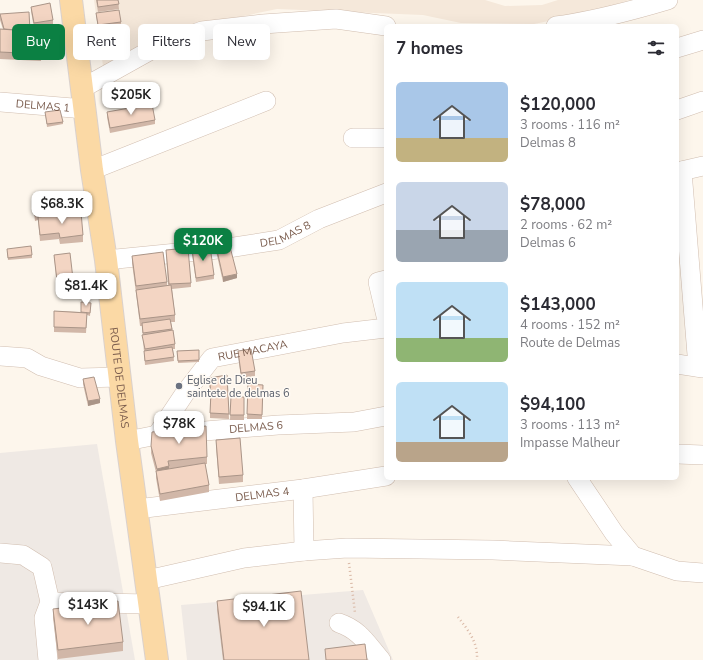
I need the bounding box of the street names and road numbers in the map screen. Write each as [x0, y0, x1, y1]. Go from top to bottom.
street label: DELMAS 1 [15, 96, 70, 116]
street label: DELMAS 8 [259, 217, 314, 251]
street label: ROUTE DE DELMAS [106, 326, 133, 430]
street label: RUE MACAYA [217, 337, 289, 365]
street label: DELMAS 6 [229, 418, 284, 437]
street label: DELMAS 4 [234, 484, 290, 505]

